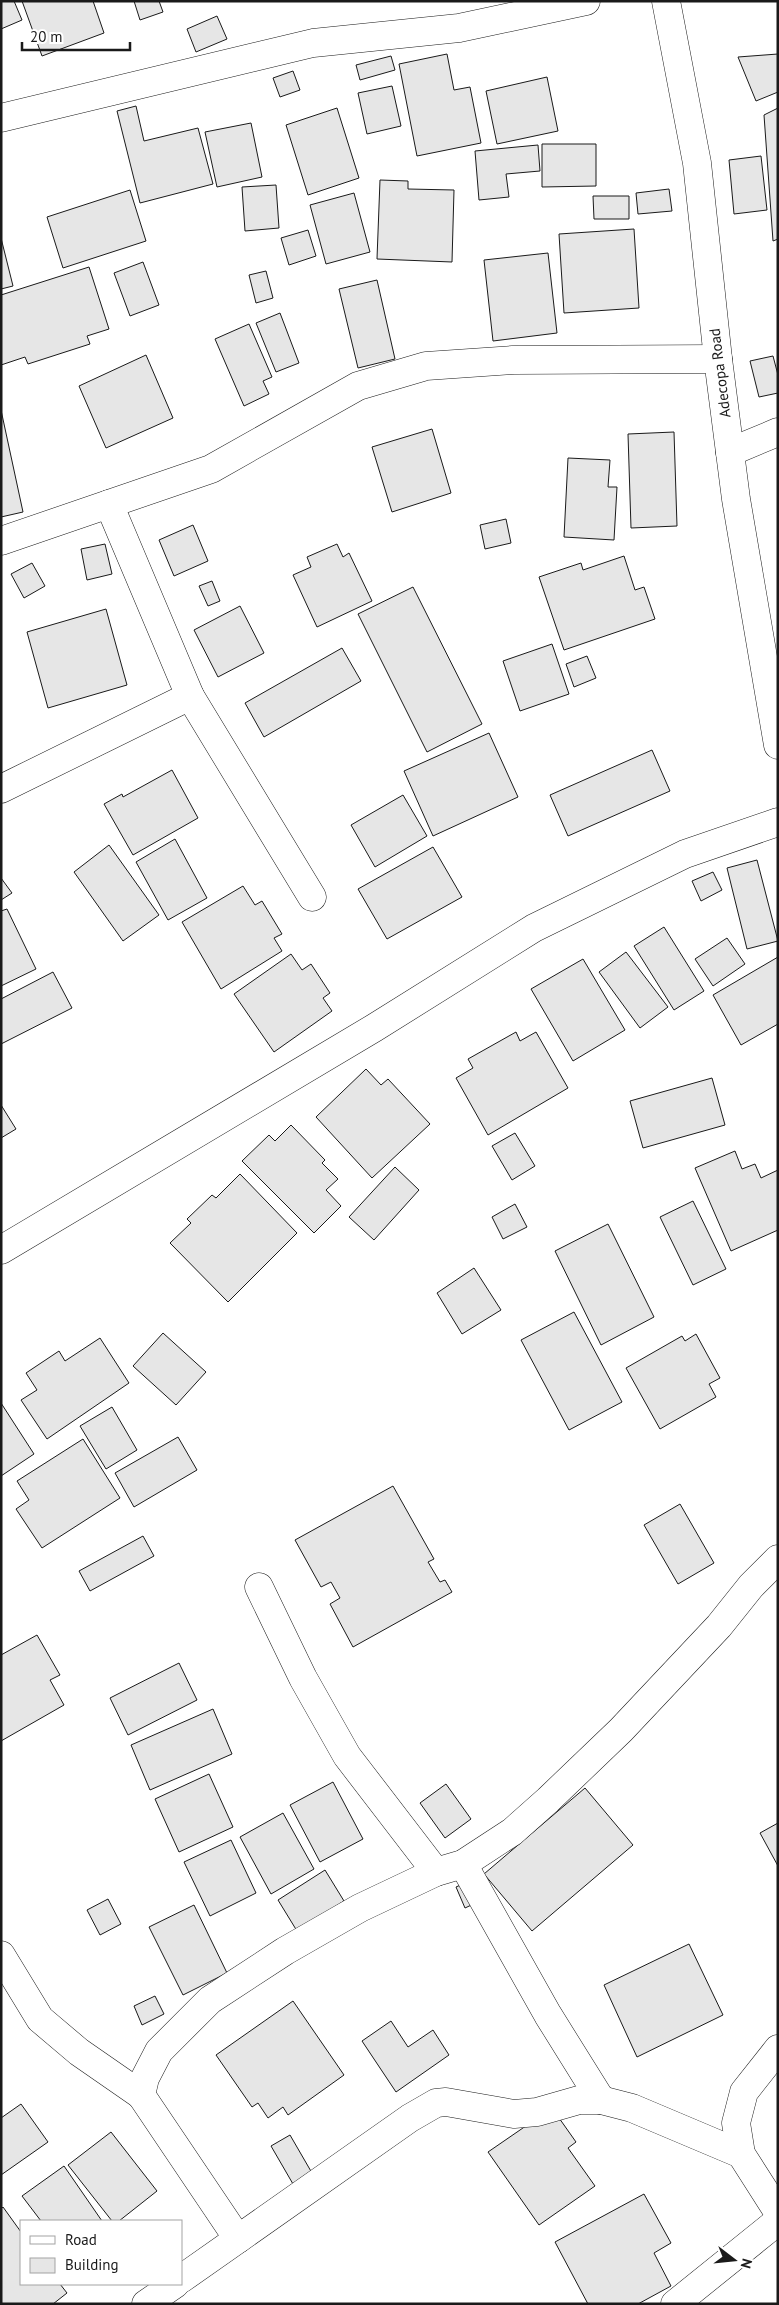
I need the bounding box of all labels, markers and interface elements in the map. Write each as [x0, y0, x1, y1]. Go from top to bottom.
scale bar [22, 20, 130, 52]
text: 20 m [30, 27, 63, 46]
street label: Adecopa Road [705, 327, 734, 419]
legend [20, 2220, 182, 2285]
text: Road [65, 2230, 97, 2249]
north arrow [709, 2235, 759, 2285]
text: Building [65, 2255, 119, 2274]
text: N [737, 2257, 756, 2270]

